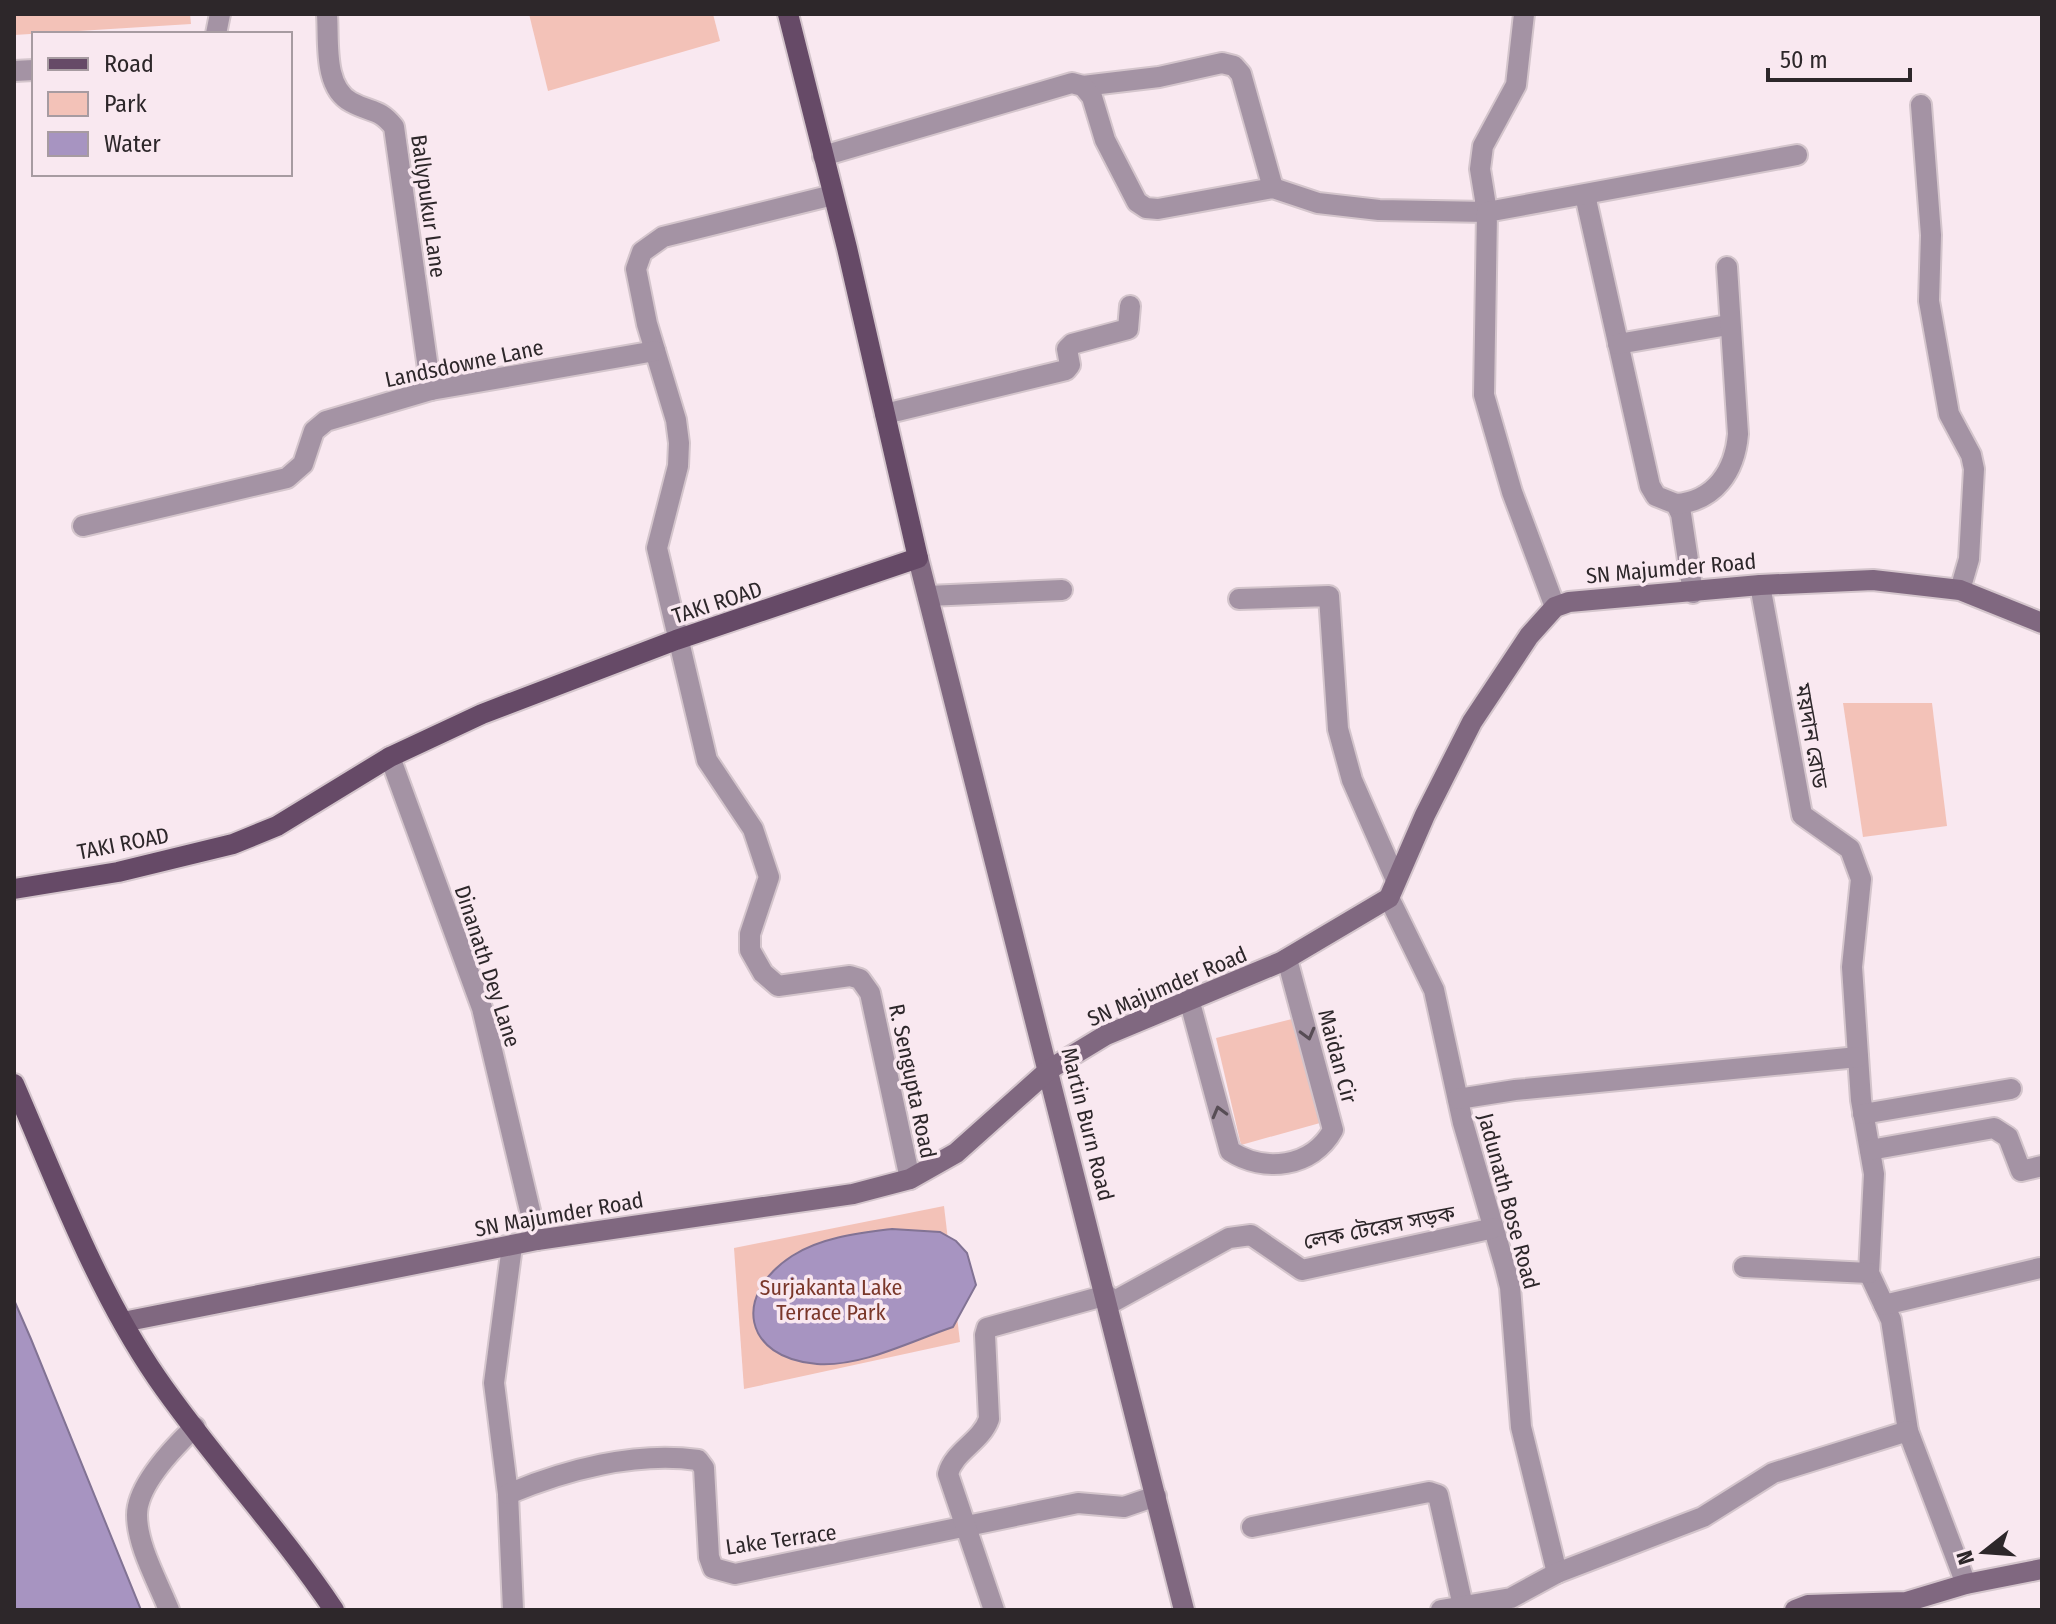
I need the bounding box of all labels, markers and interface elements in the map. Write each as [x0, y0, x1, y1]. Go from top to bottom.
legend [32, 32, 292, 176]
scale bar [1768, 32, 1910, 82]
text: 50 m [1780, 46, 1828, 74]
text: Road [104, 50, 154, 78]
text: Park [104, 90, 147, 118]
text: Water [104, 130, 161, 158]
street label: Ballypukur Lane [405, 133, 452, 279]
street label: Landsdowne Lane [382, 334, 546, 393]
street label: SN Majumder Road [1585, 548, 1757, 589]
street label: TAKI ROAD [669, 575, 766, 630]
street label: ময়দান রোড [1789, 680, 1834, 791]
street label: TAKI ROAD [75, 821, 171, 866]
street label: Dinanath Dey Lane [449, 882, 526, 1050]
street label: SN Majumder Road [1083, 941, 1251, 1032]
street label: R. Sengupta Road [883, 1001, 942, 1161]
street label: Maidan Cir [1312, 1006, 1363, 1106]
one-way arrow [1298, 1027, 1315, 1040]
street label: Martin Burn Road [1055, 1045, 1120, 1204]
one-way arrow [1212, 1106, 1229, 1120]
street label: Jadunath Bose Road [1472, 1110, 1545, 1292]
street label: SN Majumder Road [473, 1186, 646, 1243]
street label: লেক টেরেস সড়ক [1301, 1200, 1457, 1255]
park label: Surjakanta Lake Terrace Park [760, 1274, 902, 1326]
north arrow [1944, 1512, 2024, 1592]
street label: Lake Terrace [724, 1518, 838, 1561]
text: N [1951, 1547, 1980, 1568]

